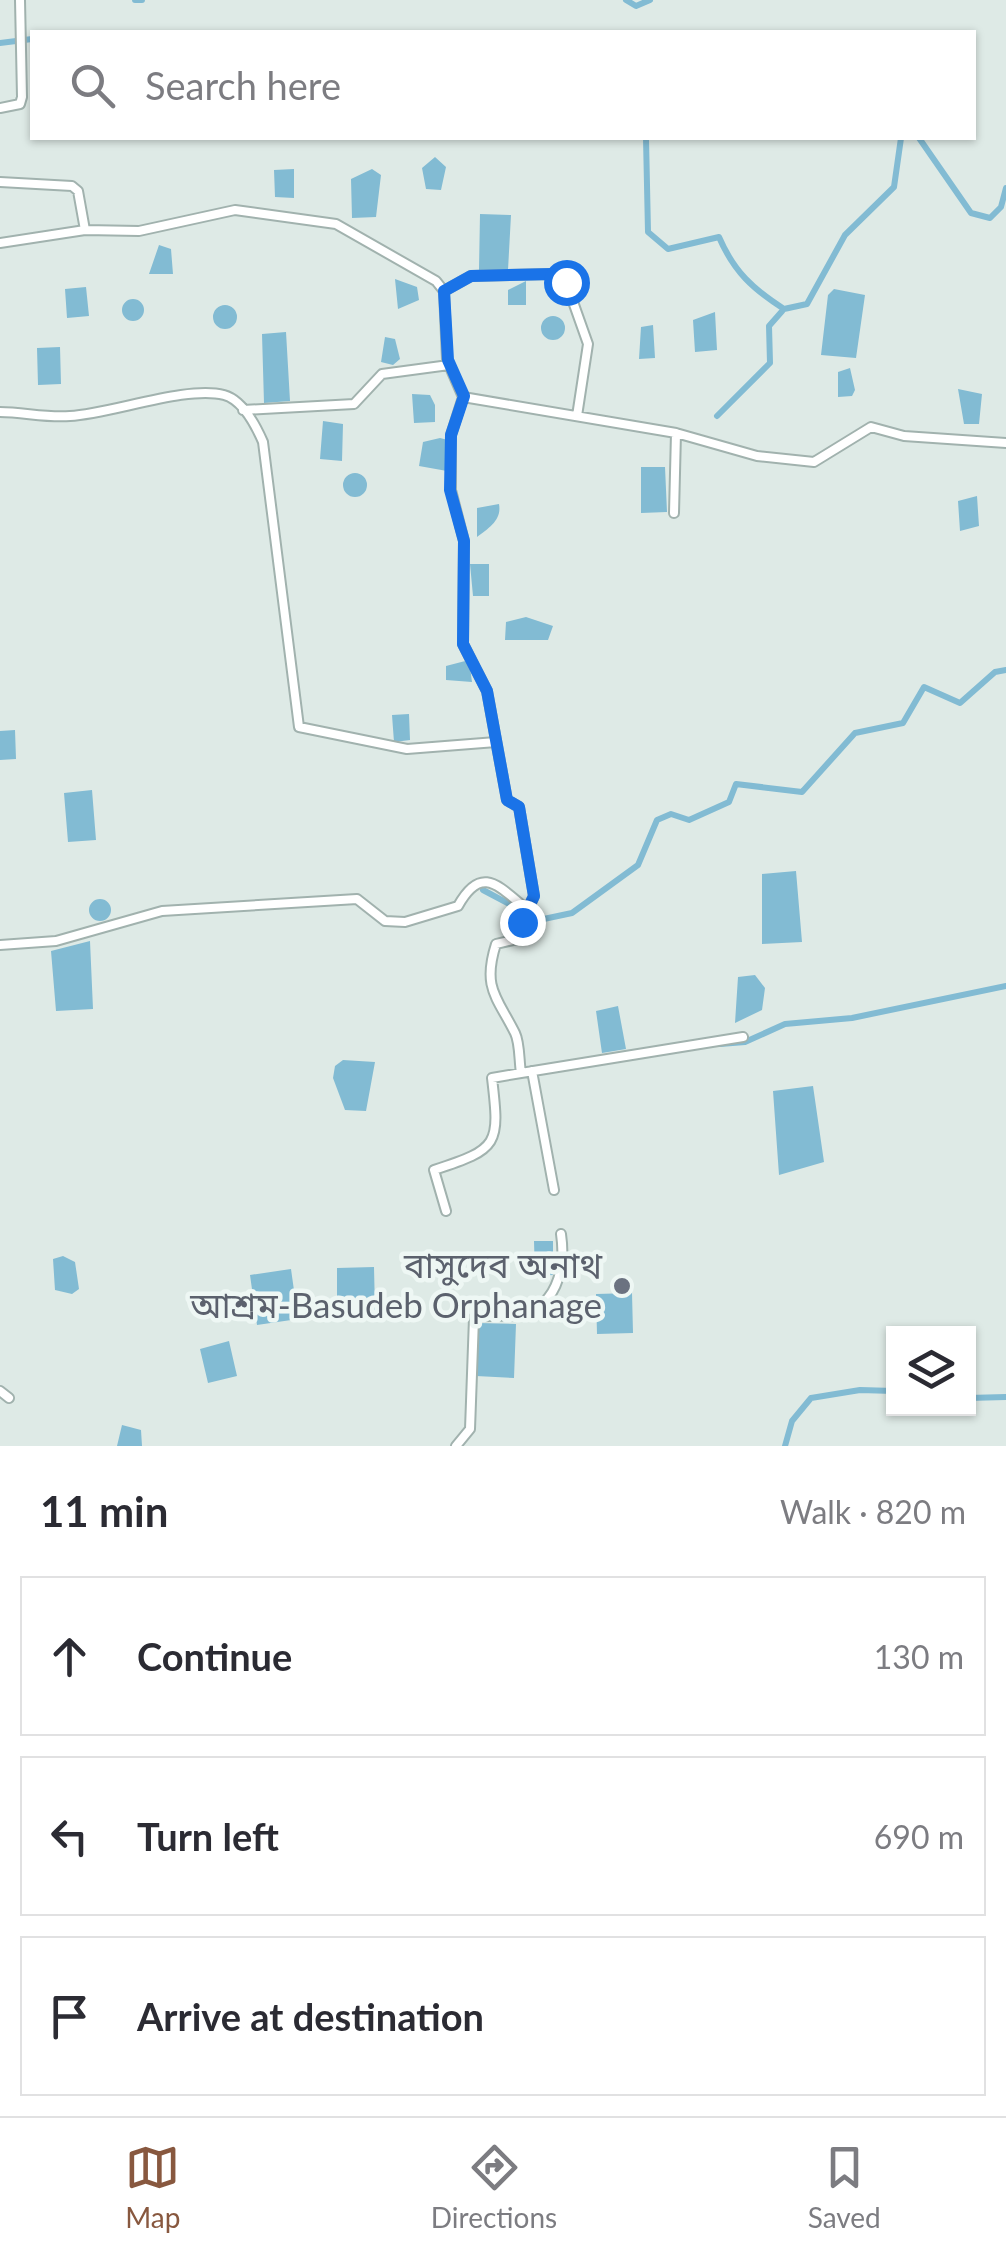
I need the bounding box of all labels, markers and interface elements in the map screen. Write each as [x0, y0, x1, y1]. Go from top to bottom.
search box [30, 30, 976, 140]
icon: search [65, 58, 120, 113]
text: Search here [145, 62, 341, 108]
route start [544, 260, 590, 306]
route end [500, 900, 546, 946]
place label: বাসুদেব অনাথ আশ্রম-Basudeb Orphanage [189, 1243, 602, 1325]
marker: বাসুদেব অনাথ আশ্রম-Basudeb Orphanage [611, 1275, 633, 1297]
map controls [886, 1326, 976, 1416]
button: layers [886, 1326, 976, 1416]
text: 11 min [40, 1486, 168, 1536]
text: Walk · 820 m [780, 1492, 966, 1531]
icon: ahead [42, 1629, 97, 1684]
text: Continue [137, 1633, 292, 1679]
text: 130 m [874, 1637, 964, 1676]
icon: left [42, 1809, 97, 1864]
text: Turn left [137, 1813, 279, 1859]
text: 690 m [874, 1817, 964, 1856]
icon: arrive [42, 1989, 97, 2044]
text: Arrive at destination [137, 1993, 484, 2039]
tab: Map [125, 2140, 180, 2234]
tab: Directions [431, 2140, 557, 2234]
tab: Saved [808, 2140, 881, 2234]

